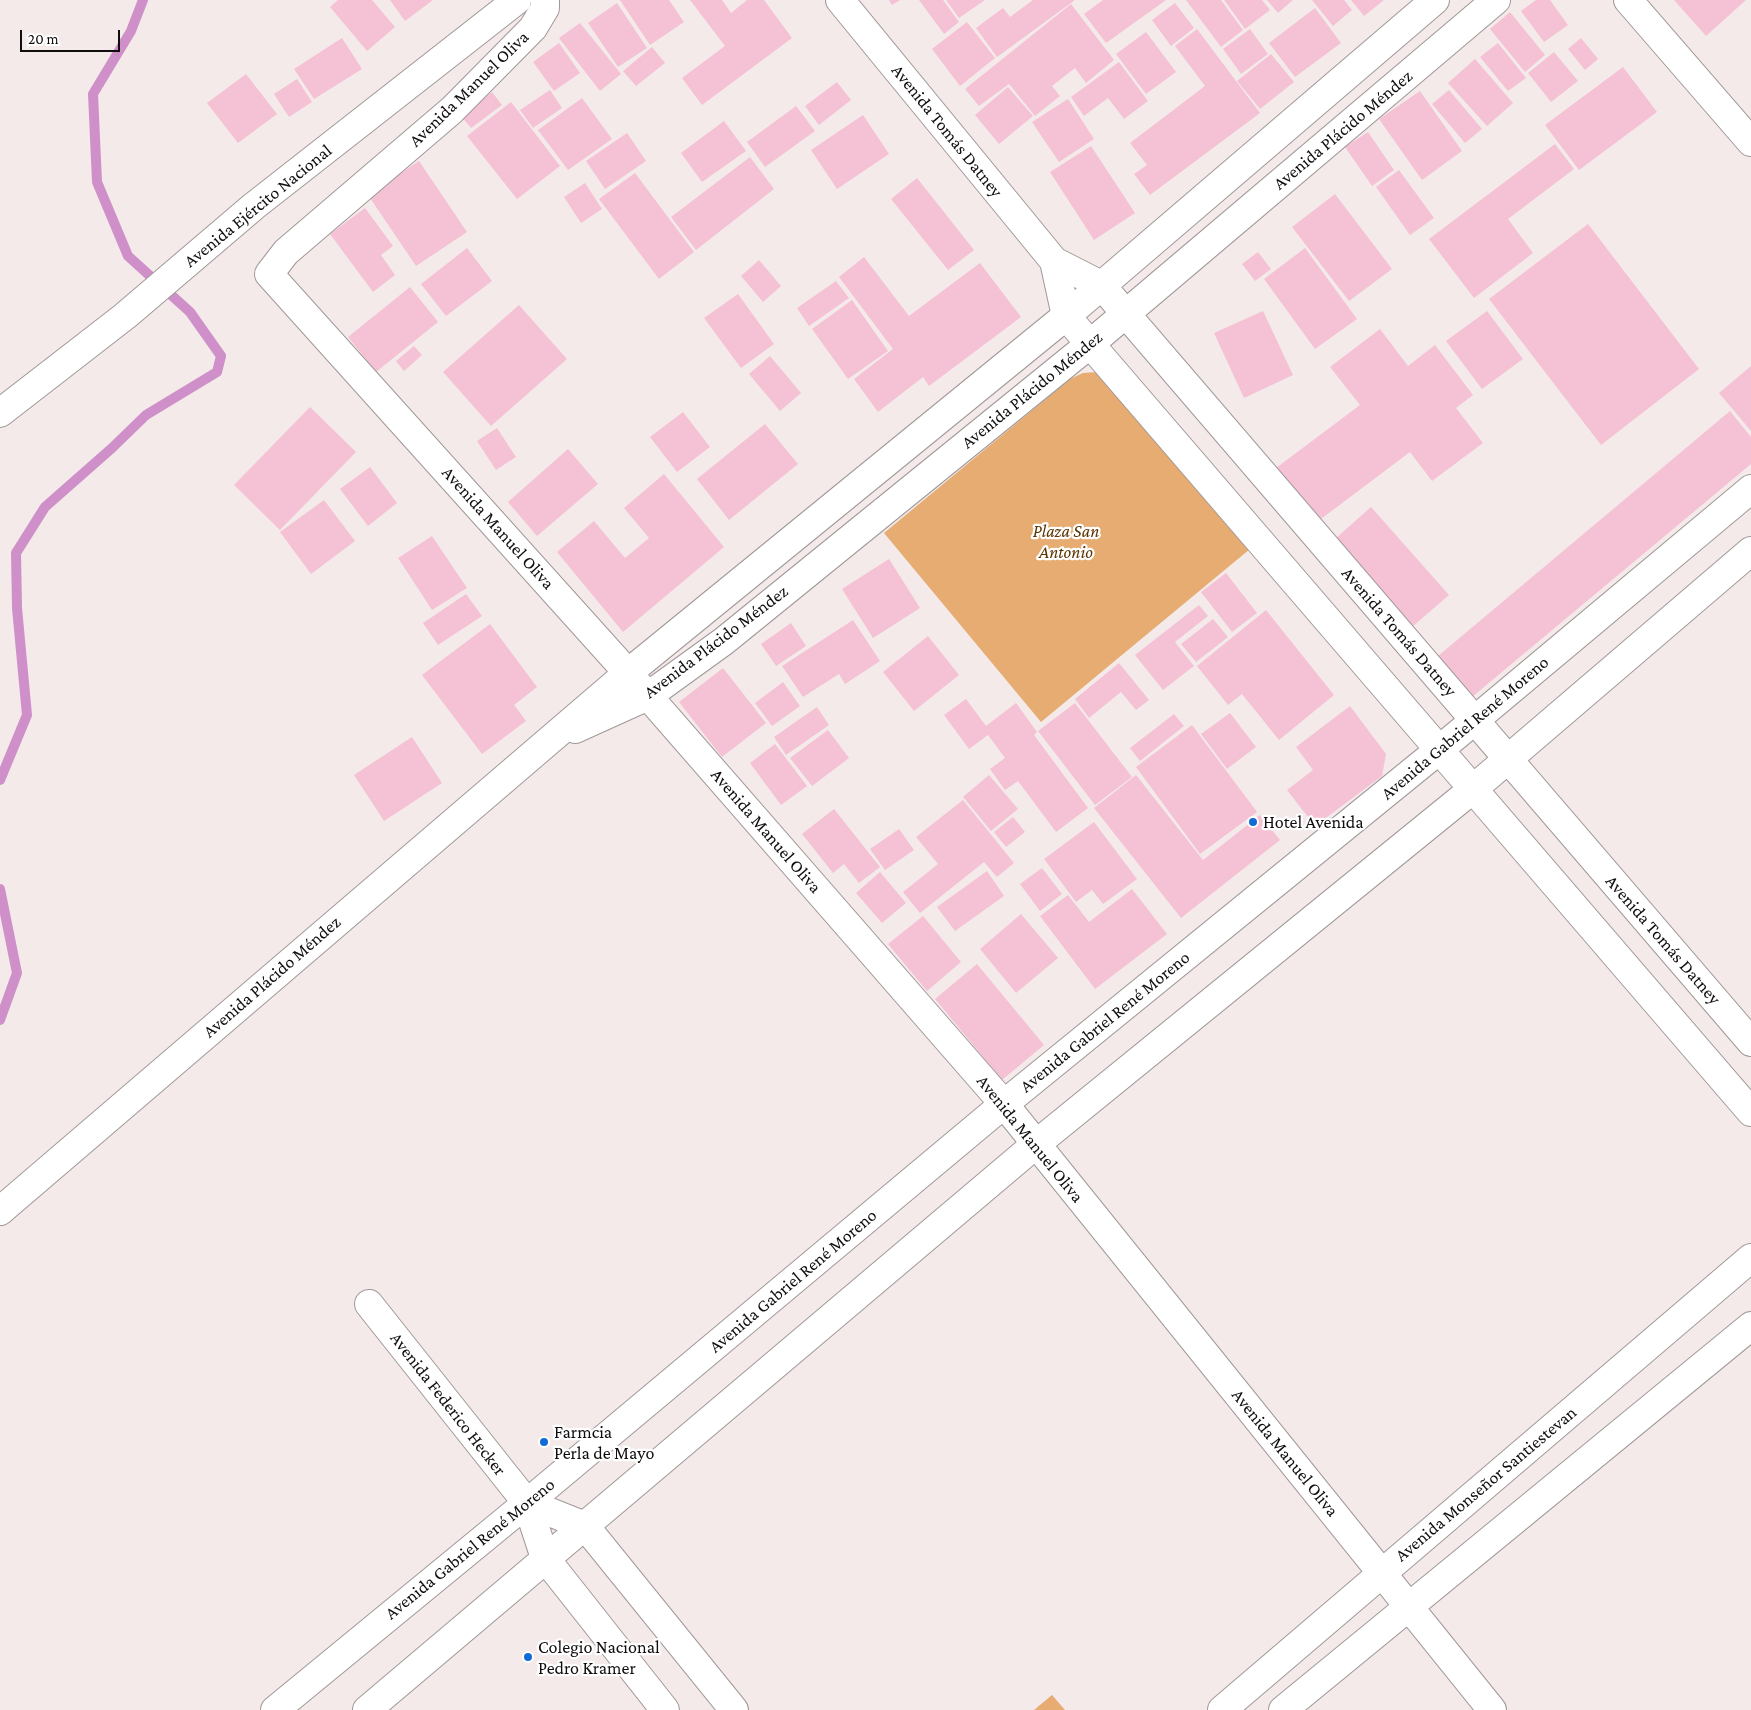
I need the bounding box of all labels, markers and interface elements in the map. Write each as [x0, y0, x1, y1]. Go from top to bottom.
scale bar [22, 20, 122, 52]
street label: Avenida Manuel Oliva [405, 26, 533, 152]
text: 20 m [28, 31, 59, 47]
street label: Avenida Tomás Datney [887, 60, 1007, 202]
street label: Avenida Plácido Méndez [1269, 65, 1417, 195]
street label: Avenida Ejército Nacional [180, 140, 336, 272]
street label: Avenida Plácido Méndez [957, 327, 1107, 453]
street label: Avenida Manuel Oliva [437, 462, 559, 594]
park label: Plaza San Antonio [1033, 520, 1099, 562]
street label: Avenida Tomás Datney [1337, 563, 1461, 701]
street label: Avenida Plácido Méndez [640, 581, 792, 703]
street label: Avenida Gabriel René Moreno [1377, 651, 1553, 805]
street label: Avenida Manuel Oliva [706, 764, 826, 898]
place label: Hotel Avenida [1263, 811, 1364, 833]
marker: Hotel Avenida [1247, 816, 1259, 828]
street label: Avenida Tomás Datney [1601, 871, 1725, 1009]
street label: Avenida Plácido Méndez [199, 911, 345, 1043]
street label: Avenida Gabriel René Moreno [1016, 947, 1194, 1097]
street label: Avenida Manuel Oliva [972, 1071, 1088, 1207]
street label: Avenida Gabriel René Moreno [705, 1204, 881, 1358]
street label: Avenida Federico Hecker [385, 1328, 511, 1480]
street label: Avenida Manuel Oliva [1227, 1385, 1343, 1521]
street label: Avenida Monseñor Santiestevan [1391, 1402, 1581, 1566]
place label: Farmcia Perla de Mayo [554, 1421, 654, 1464]
marker: Farmcia Perla de Mayo [538, 1436, 550, 1448]
street label: Avenida Gabriel René Moreno [381, 1474, 559, 1624]
place label: Colegio Nacional Pedro Kramer [538, 1636, 660, 1678]
marker: Colegio Nacional Pedro Kramer [522, 1651, 534, 1663]

